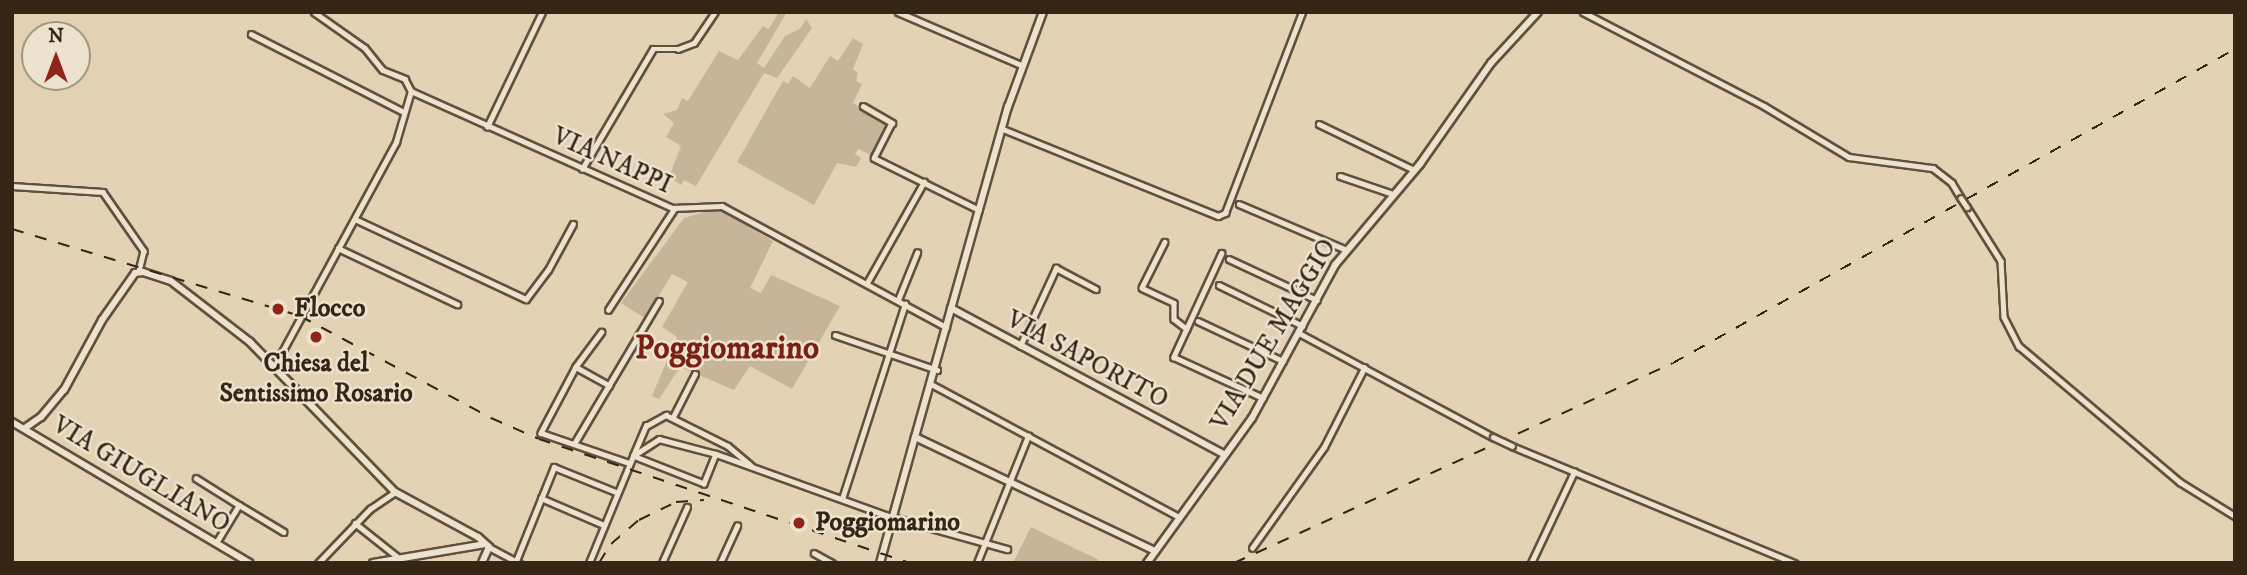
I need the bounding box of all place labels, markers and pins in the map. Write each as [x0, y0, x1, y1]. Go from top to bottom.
place label: Flocco [294, 293, 365, 325]
marker: Flocco [268, 299, 288, 319]
marker: Chiesa del Sentissimo Rosario [308, 329, 324, 345]
place label: Chiesa del Sentissimo Rosario [219, 348, 413, 410]
place label: Poggiomarino [815, 507, 960, 539]
marker: Poggiomarino [789, 513, 809, 533]

